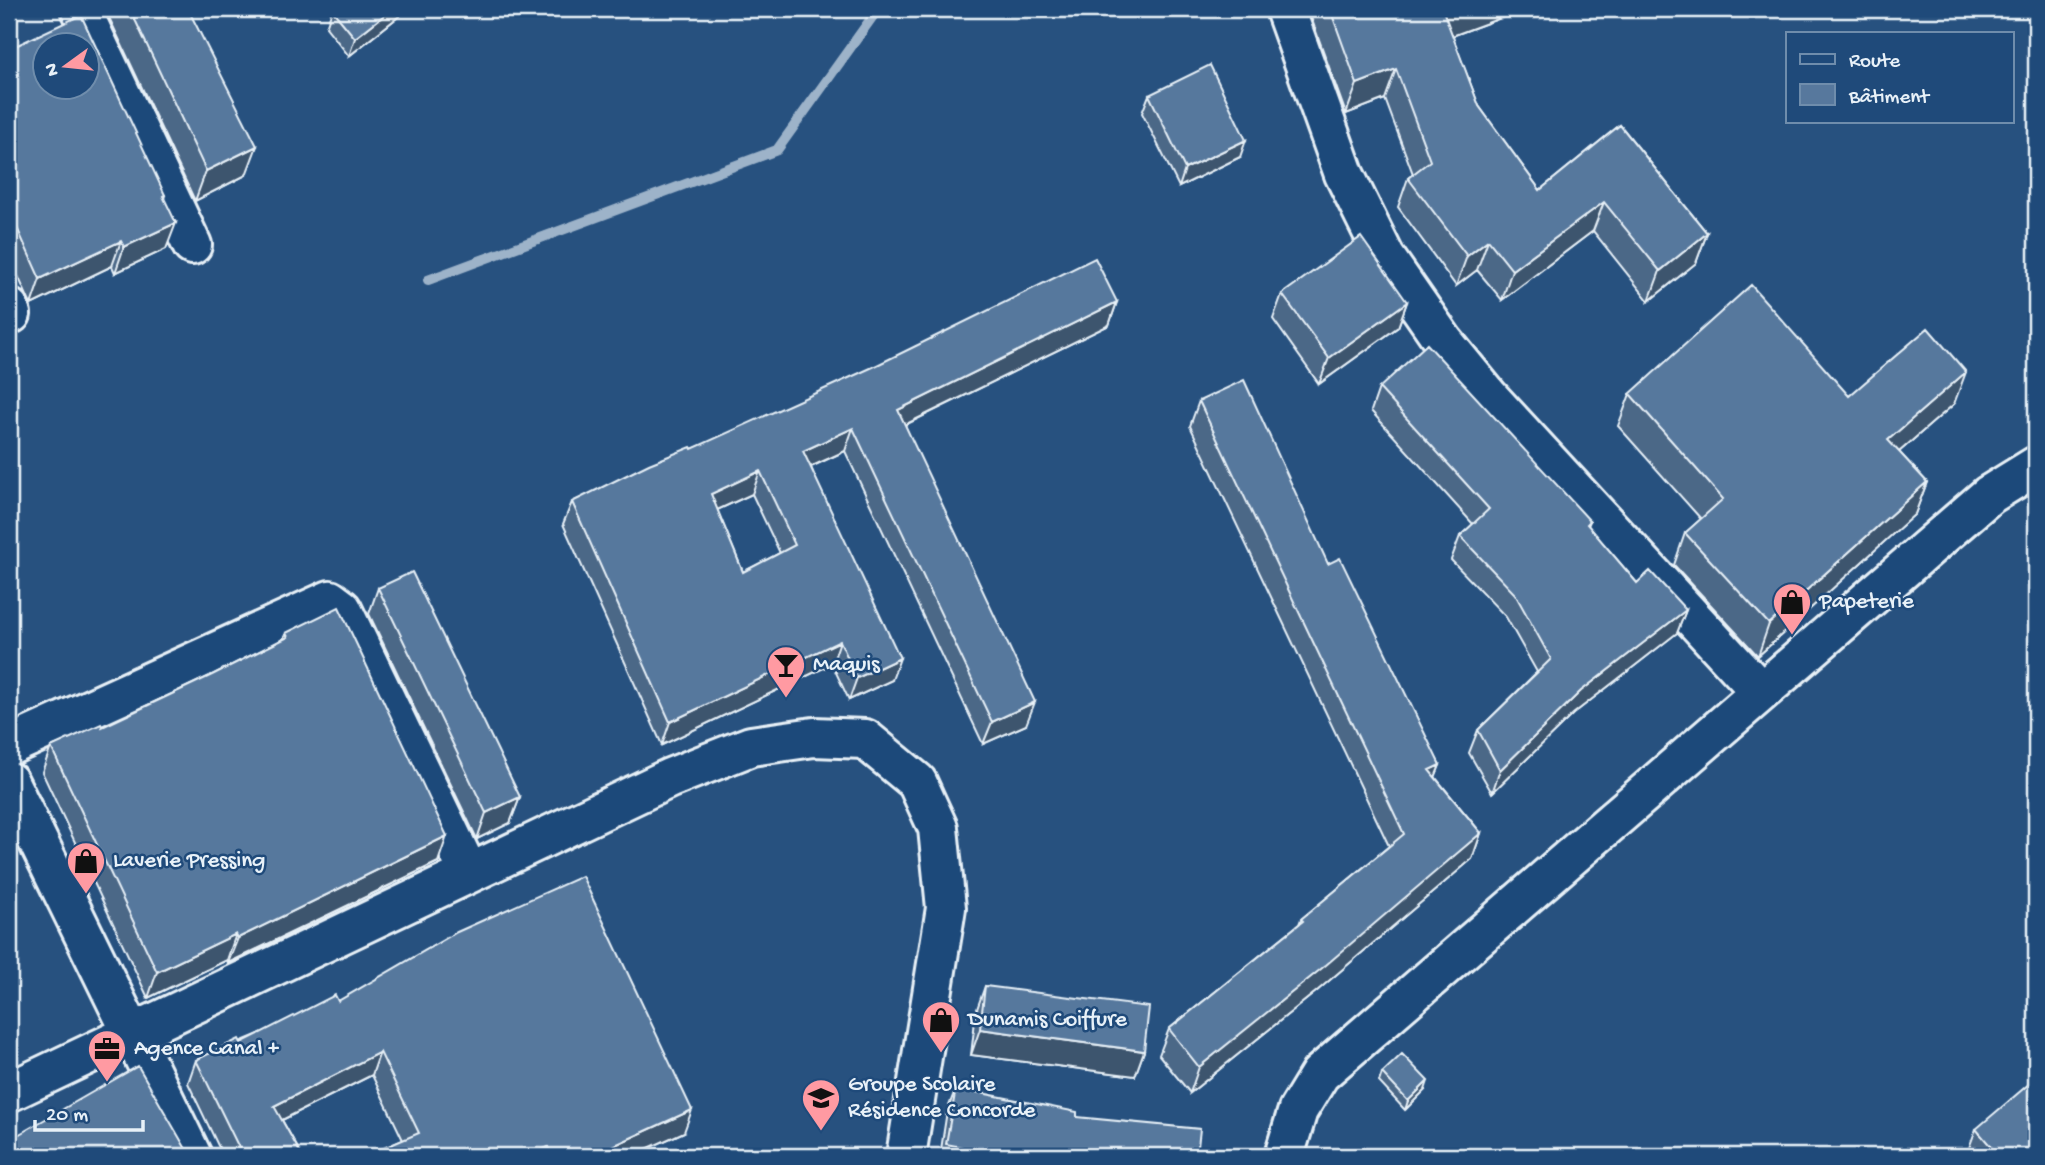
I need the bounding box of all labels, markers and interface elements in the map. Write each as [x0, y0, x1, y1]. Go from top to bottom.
north arrow [32, 32, 102, 102]
legend [1786, 32, 2014, 122]
text: Route [1849, 50, 1901, 75]
text: N [40, 61, 66, 78]
text: Bâtiment [1848, 86, 1931, 111]
shop icon: Papeterie [1771, 581, 1813, 636]
place label: Papeterie [1818, 589, 1915, 616]
bar icon: Maquis [765, 644, 807, 699]
place label: Maquis [813, 652, 880, 679]
shop icon: Laverie Pressing [65, 840, 107, 895]
place label: Laverie Pressing [113, 848, 265, 875]
shop icon: Dunamis Coiffure [920, 999, 962, 1054]
place label: Dunamis Coiffure [966, 1007, 1128, 1034]
office icon: Agence Canal + [86, 1028, 128, 1083]
place label: Agence Canal + [134, 1036, 279, 1063]
place label: Groupe Scolaire Résidence Concorde [848, 1072, 1036, 1125]
school or university icon: Groupe Scolaire Résidence Concorde [800, 1077, 842, 1132]
scale bar [35, 1088, 144, 1132]
text: 20 m [46, 1104, 88, 1129]

